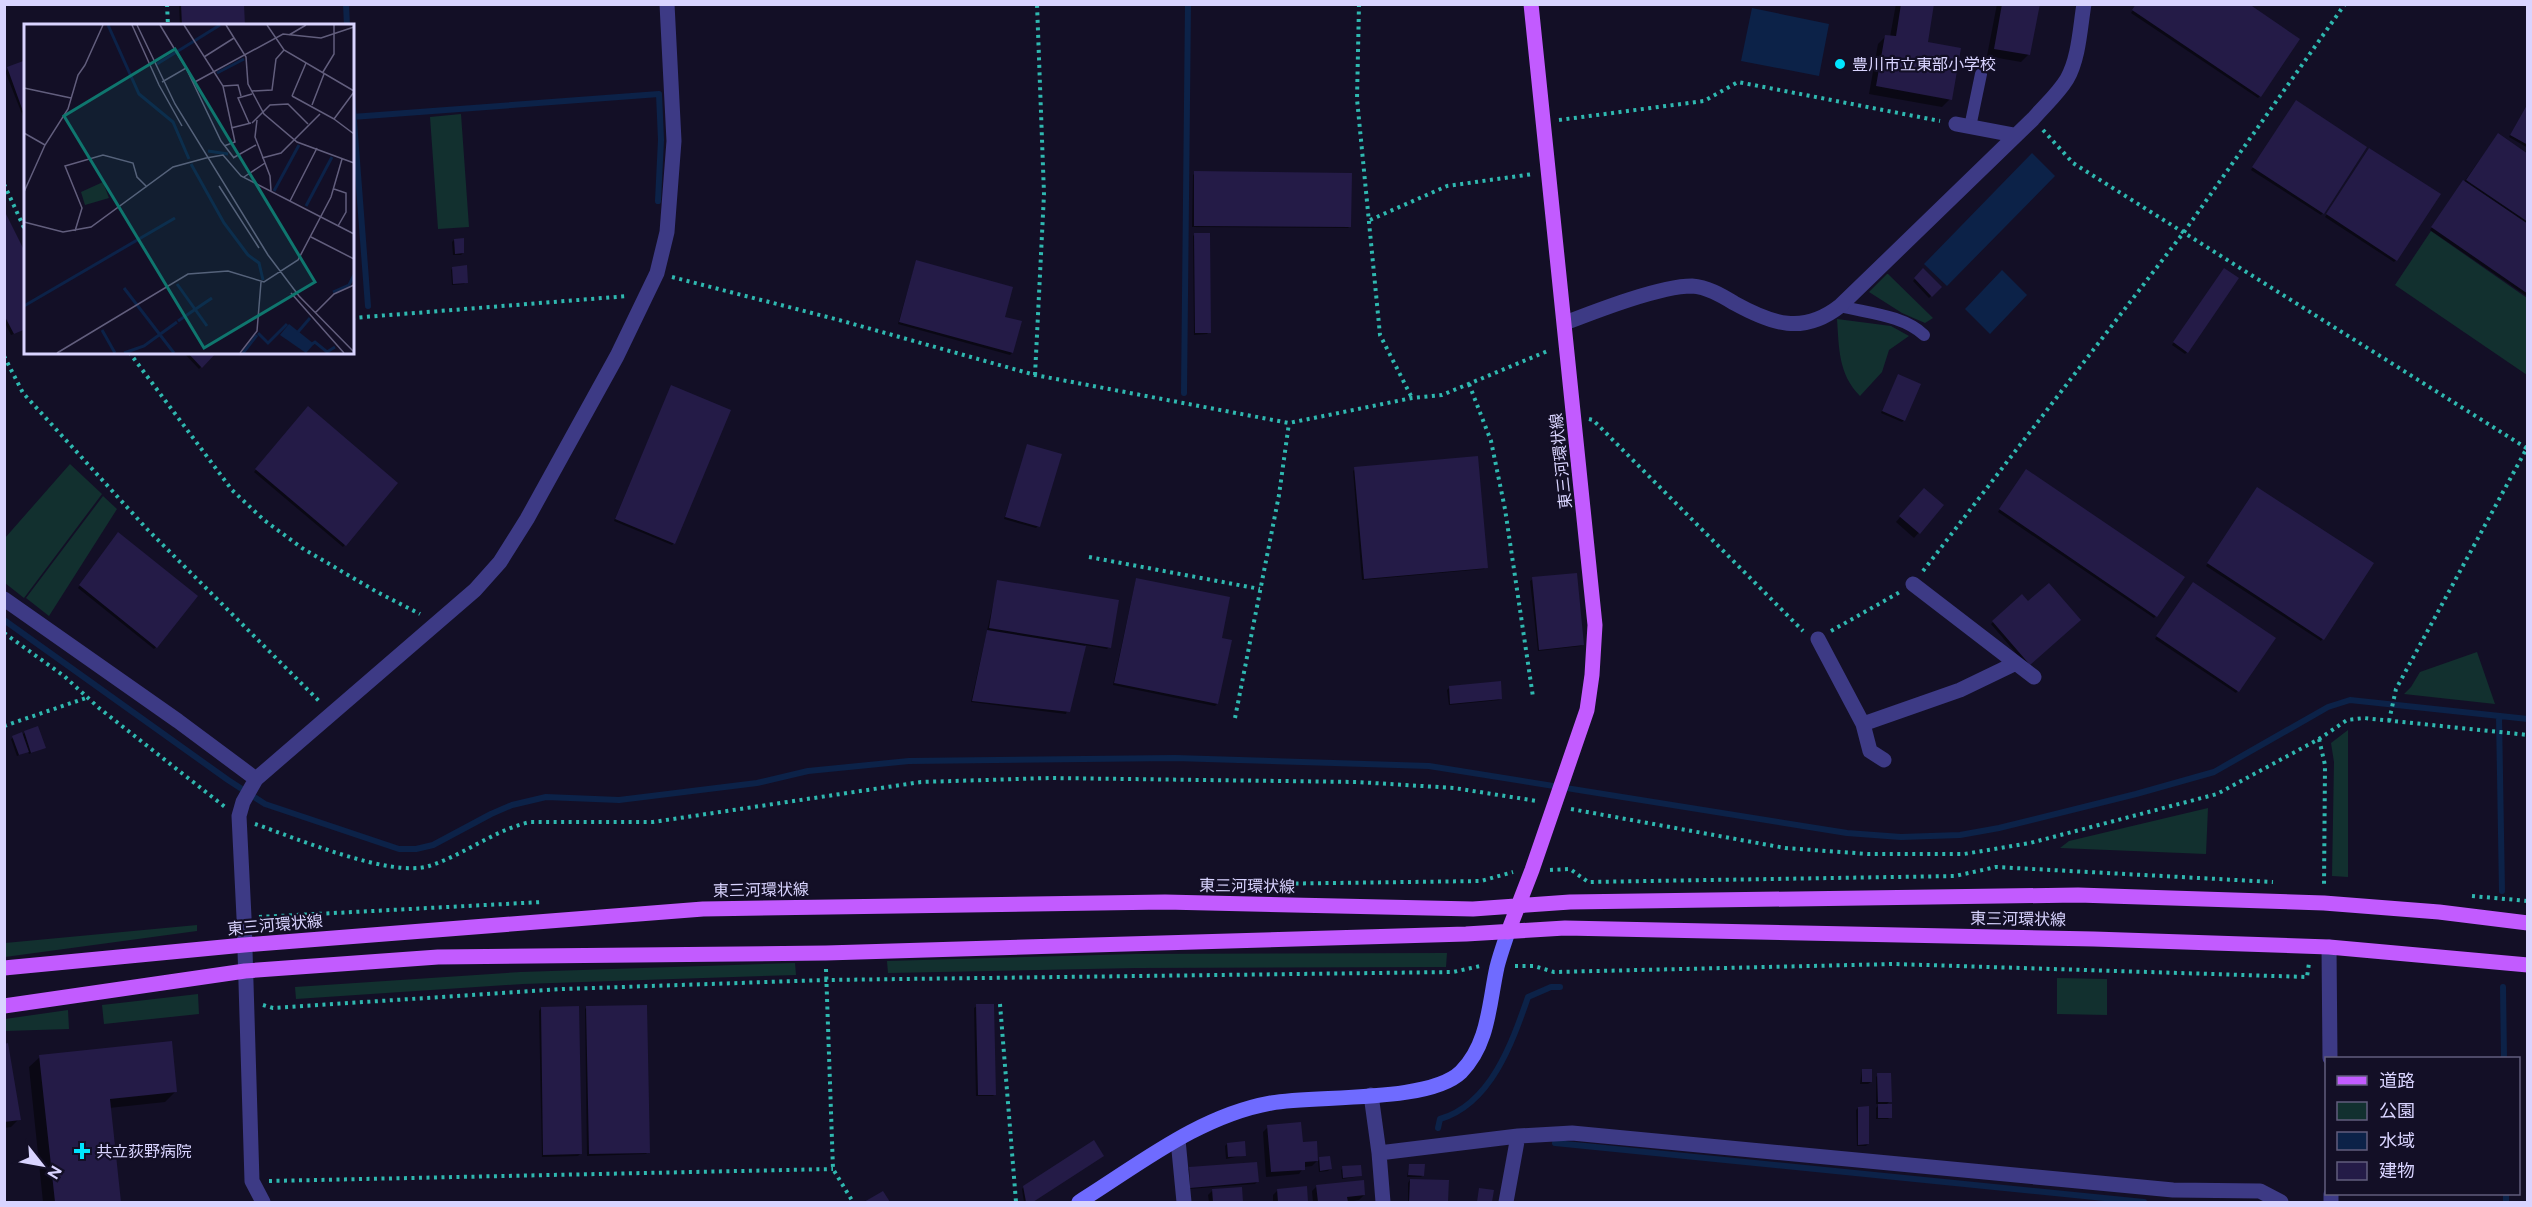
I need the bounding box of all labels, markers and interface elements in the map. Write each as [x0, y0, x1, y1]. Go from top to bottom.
inset map [24, 24, 354, 354]
place label: 豊川市立東部小学校 [1852, 55, 1996, 74]
marker: 豊川市立東部小学校 [1833, 57, 1847, 71]
street label: 東三河環状線 [1547, 412, 1575, 510]
street label: 東三河環状線 [1199, 876, 1295, 896]
street label: 東三河環状線 [713, 880, 809, 900]
street label: 東三河環状線 [1970, 909, 2066, 929]
street label: 東三河環状線 [226, 911, 324, 939]
legend [2325, 1057, 2520, 1195]
text: 道路 [2379, 1070, 2415, 1092]
text: 公園 [2379, 1100, 2415, 1122]
text: 水域 [2379, 1130, 2415, 1152]
north arrow [12, 1135, 72, 1195]
marker: 共立荻野病院 [73, 1142, 91, 1160]
place label: 共立荻野病院 [96, 1142, 192, 1161]
text: 建物 [2379, 1160, 2415, 1182]
text: N [43, 1162, 66, 1183]

